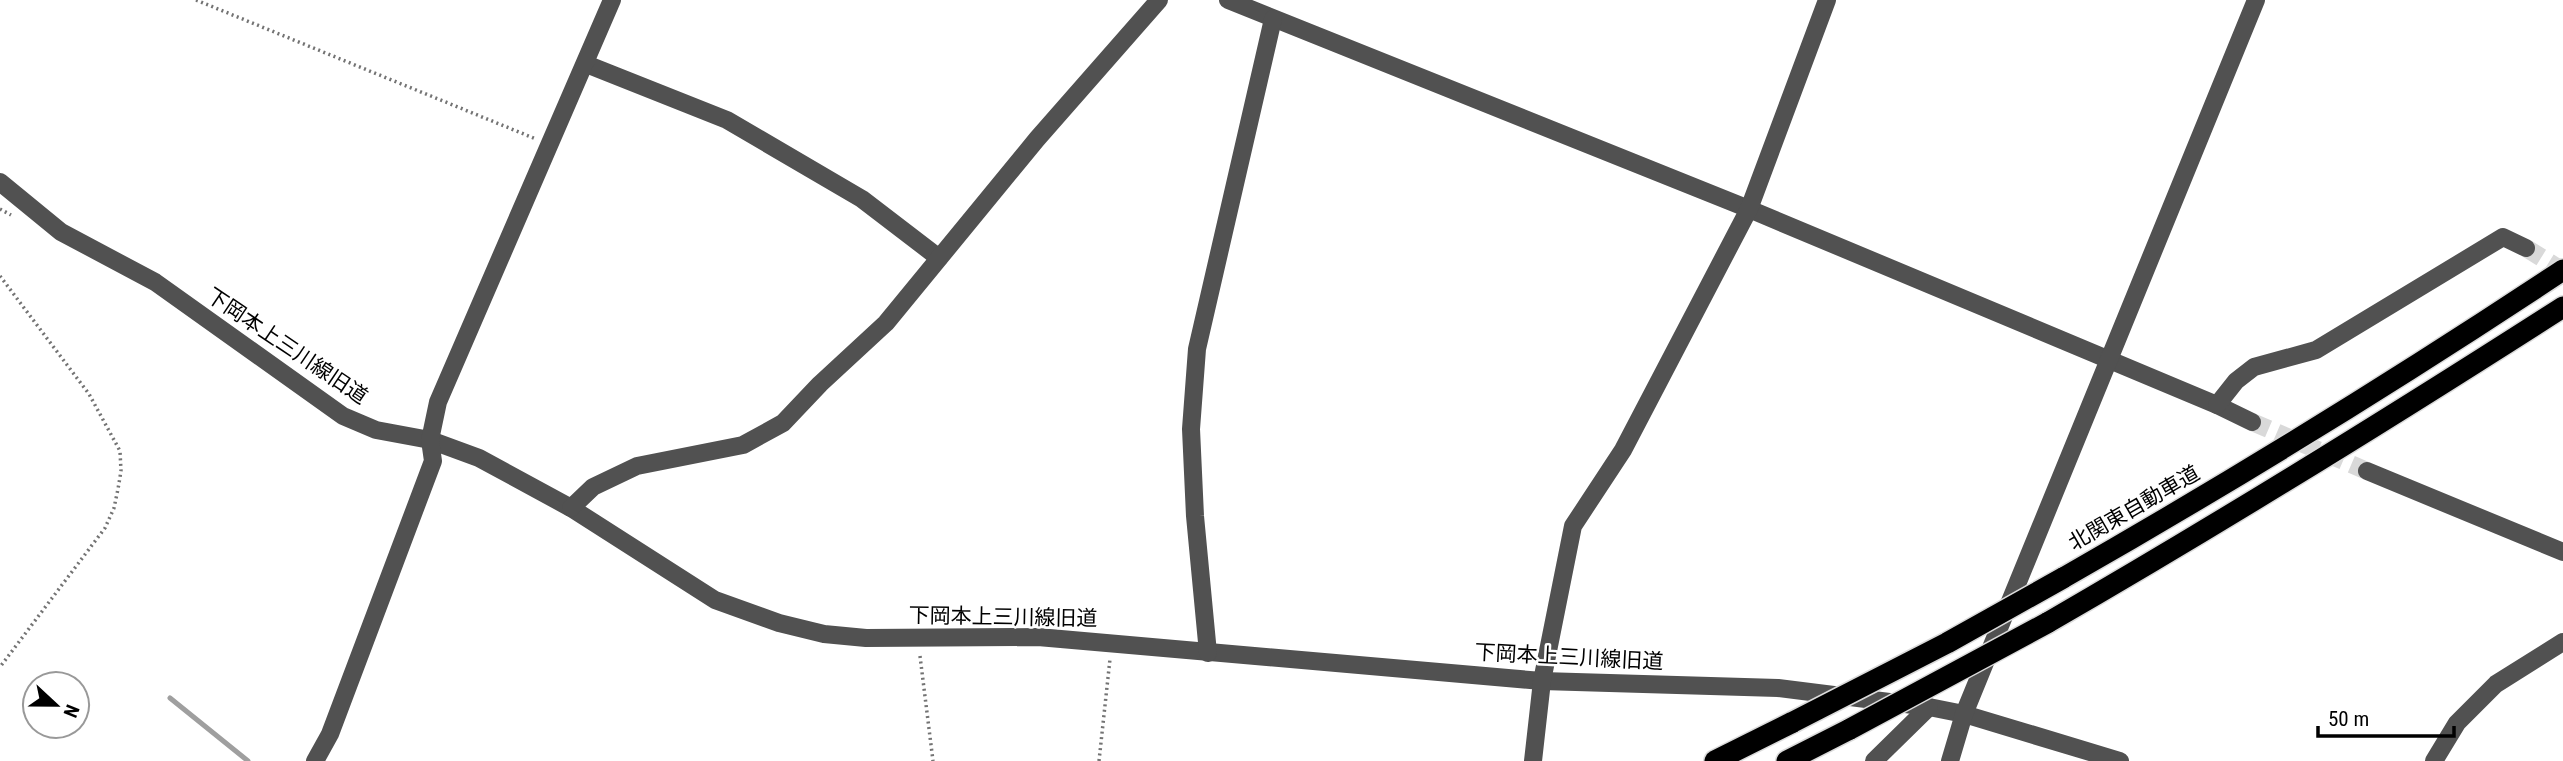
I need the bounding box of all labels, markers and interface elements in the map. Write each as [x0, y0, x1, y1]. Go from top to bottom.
street label: 下岡本上三川線旧道 [202, 283, 372, 409]
street label: 北関東自動車道 [2064, 461, 2204, 555]
street label: 下岡本上三川線旧道 [908, 603, 1098, 631]
street label: 下岡本上三川線旧道 [1474, 640, 1664, 674]
north arrow [21, 670, 91, 740]
scale bar [2318, 694, 2454, 738]
text: N [58, 701, 84, 721]
text: 50 m [2328, 707, 2369, 731]

